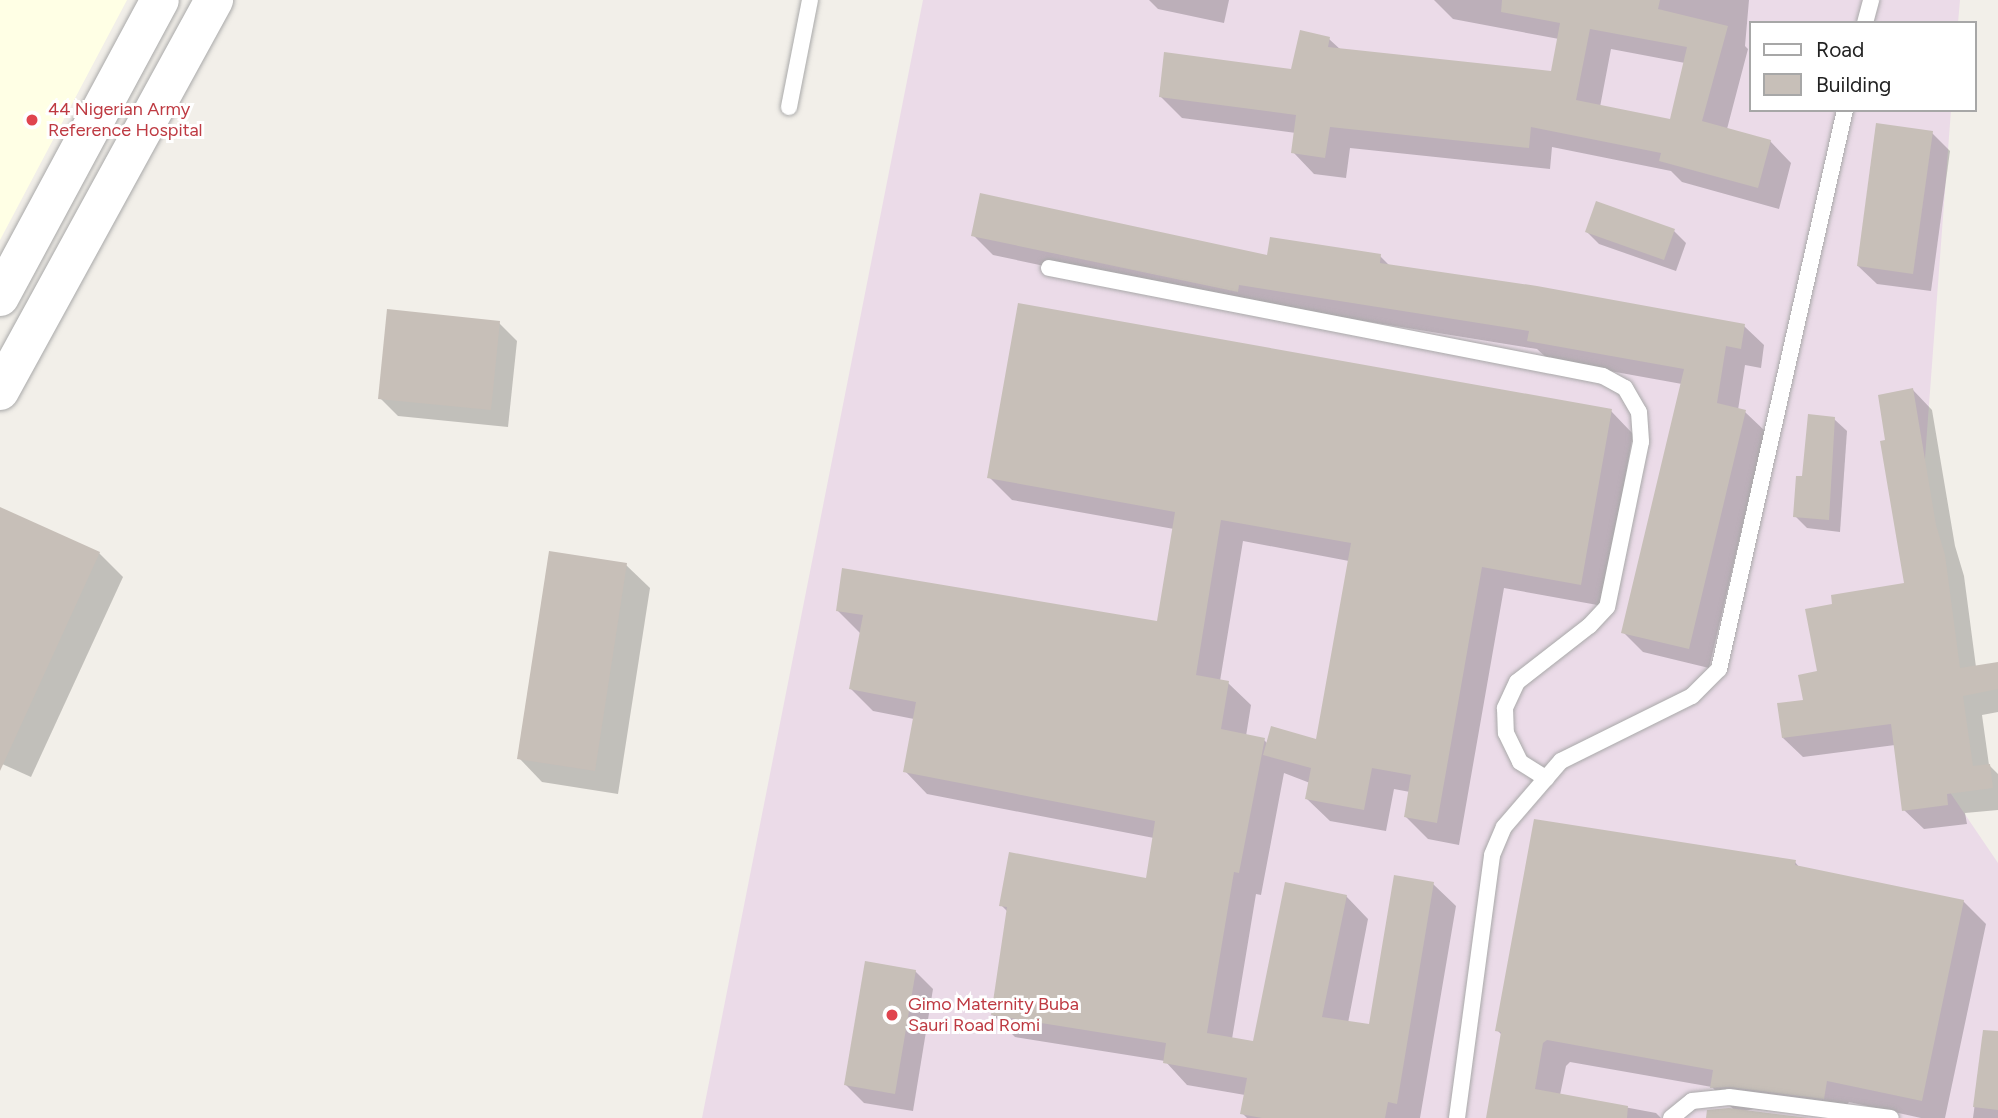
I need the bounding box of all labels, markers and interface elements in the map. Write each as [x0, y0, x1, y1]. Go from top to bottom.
legend [1750, 21, 1977, 112]
text: Road [1816, 37, 1864, 62]
text: Building [1816, 72, 1891, 97]
place label: 44 Nigerian Army Reference Hospital [48, 99, 203, 142]
marker: 44 Nigerian Army Reference Hospital [22, 110, 42, 130]
place label: Gimo Maternity Buba Sauri Road Romi [908, 994, 1079, 1036]
marker: Gimo Maternity Buba Sauri Road Romi [882, 1005, 902, 1025]

